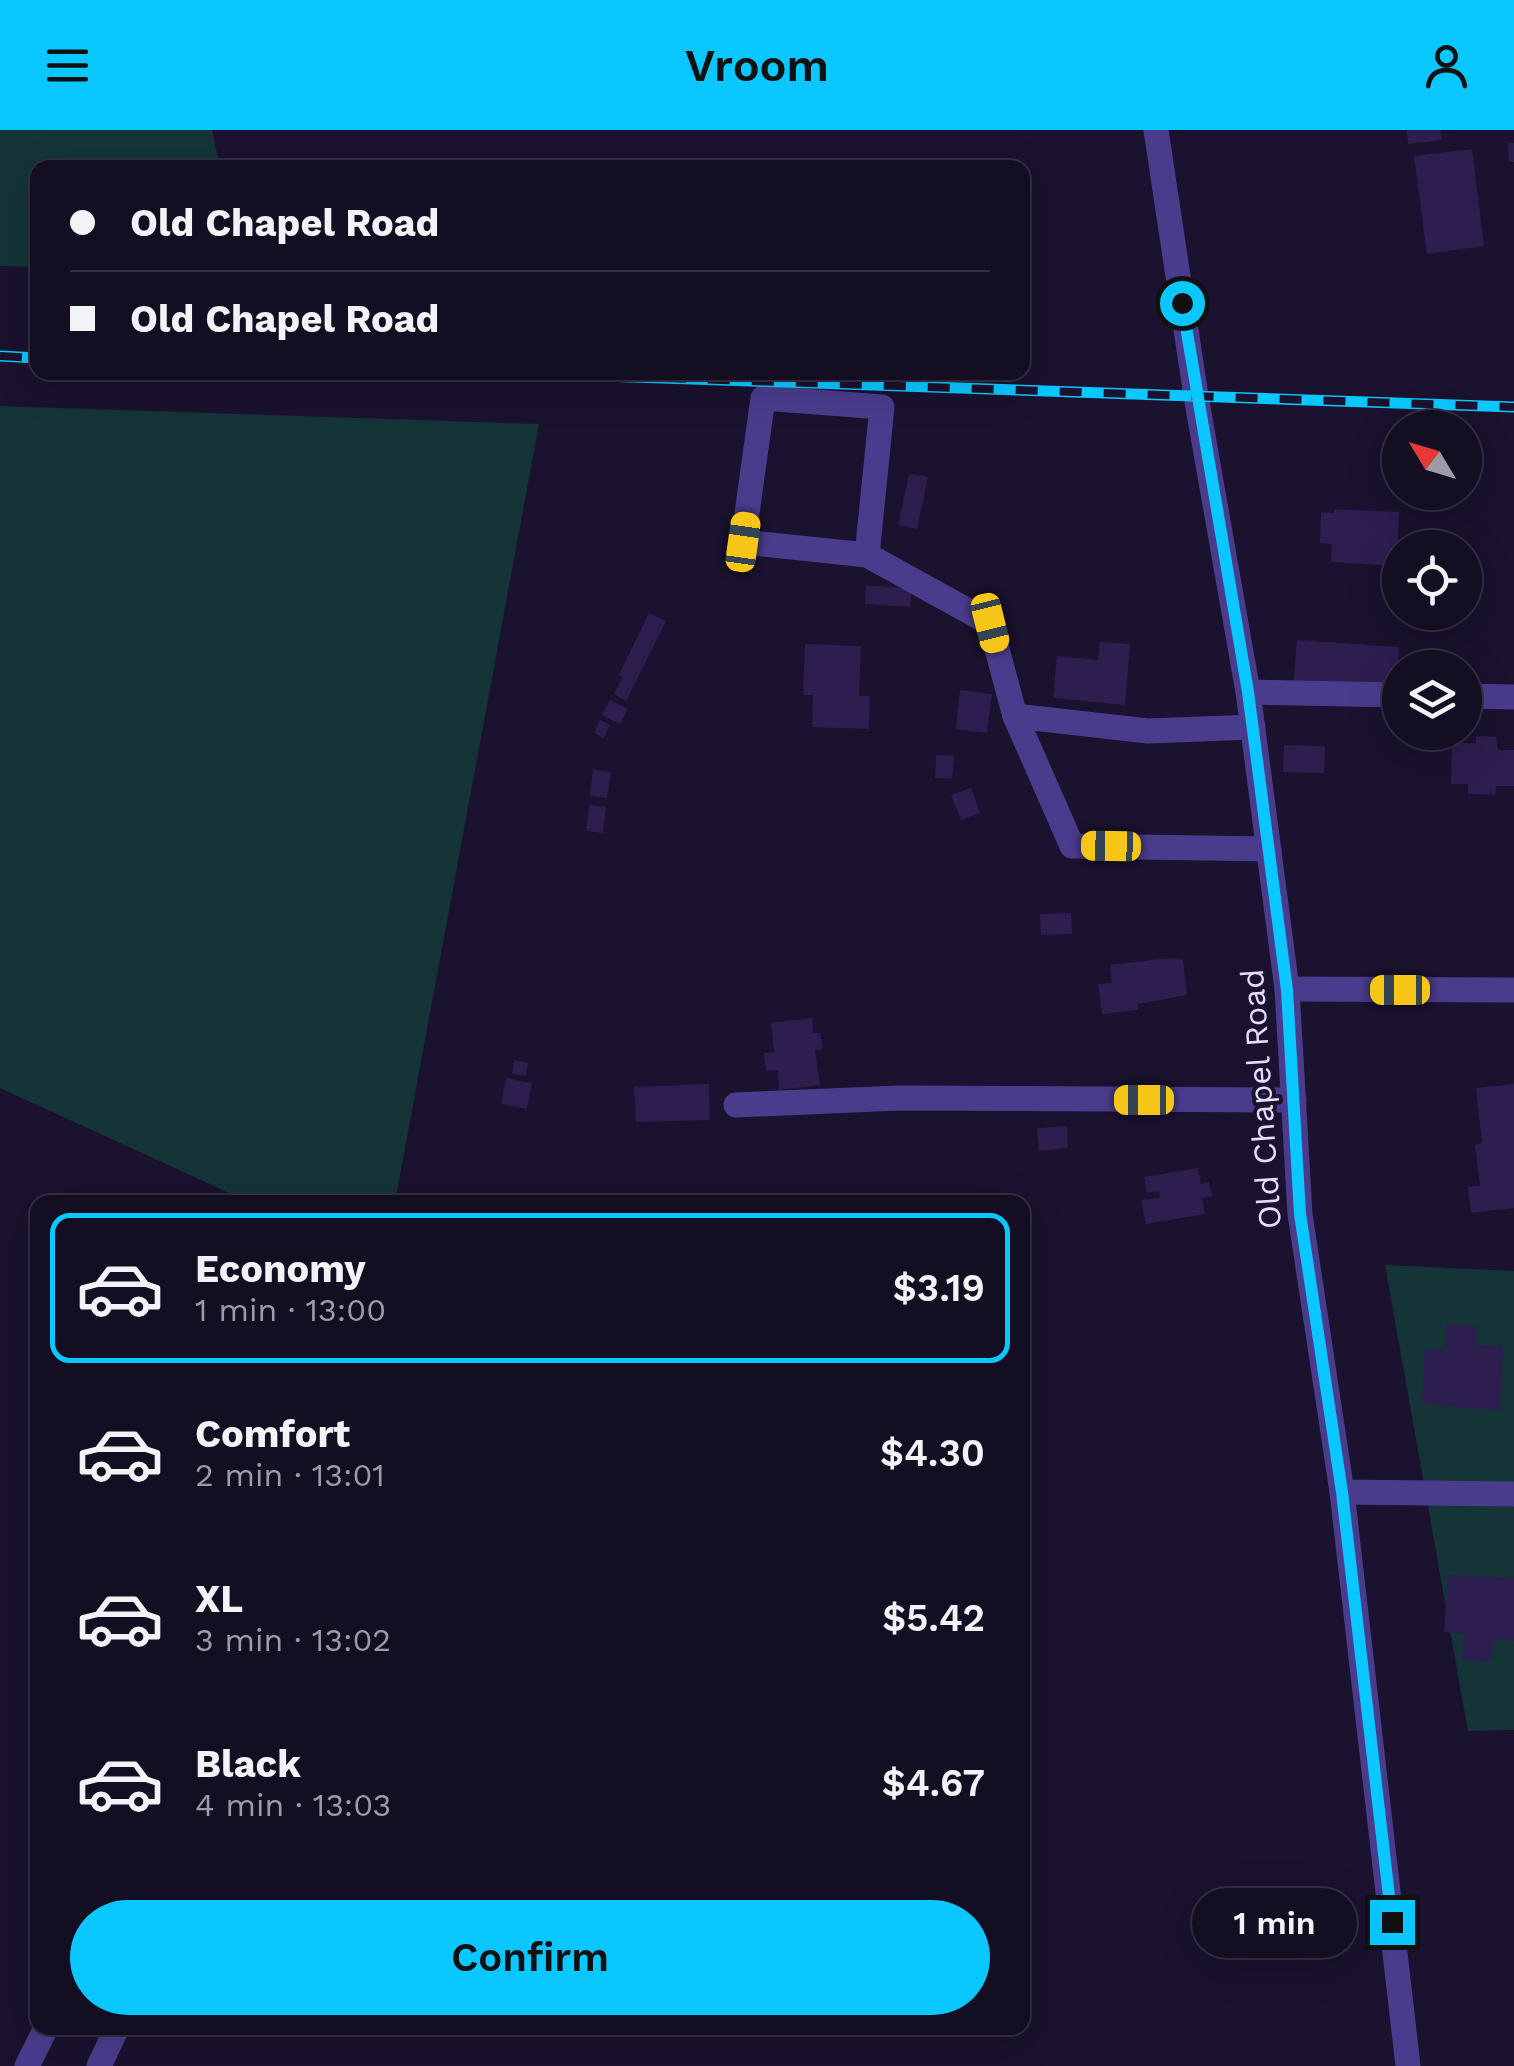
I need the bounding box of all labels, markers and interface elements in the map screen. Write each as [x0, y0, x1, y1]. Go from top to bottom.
icon: menu [40, 38, 95, 93]
icon: person [1419, 38, 1474, 93]
text: Vroom [685, 39, 829, 92]
text: Old Chapel Road [130, 201, 439, 245]
route start [1160, 281, 1205, 326]
text: Old Chapel Road [130, 297, 439, 341]
north arrow [1382, 410, 1482, 510]
map controls [1382, 410, 1482, 750]
car [724, 510, 762, 574]
button: locate [1382, 530, 1482, 630]
car [968, 590, 1012, 656]
button: layers [1382, 650, 1482, 750]
car [1081, 830, 1141, 862]
street label: Old Chapel Road [1233, 968, 1289, 1230]
car [1370, 975, 1430, 1005]
car [1114, 1085, 1174, 1115]
icon: car [75, 1243, 165, 1333]
text: Economy [195, 1247, 366, 1291]
text: $3.19 [893, 1266, 985, 1310]
text: 1 min · 13:00 [195, 1291, 386, 1329]
icon: car [75, 1408, 165, 1498]
text: Comfort [195, 1412, 350, 1456]
text: $4.30 [880, 1431, 985, 1475]
text: 2 min · 13:01 [195, 1456, 385, 1494]
icon: car [75, 1573, 165, 1663]
text: XL [195, 1577, 243, 1621]
text: $5.42 [882, 1596, 985, 1640]
text: 3 min · 13:02 [195, 1621, 391, 1659]
icon: car [75, 1738, 165, 1828]
text: Black [195, 1742, 301, 1786]
text: $4.67 [882, 1761, 985, 1805]
text: 4 min · 13:03 [195, 1786, 391, 1824]
callout: 1 min [1192, 1887, 1357, 1957]
button: Confirm [70, 1900, 990, 2015]
route end [1370, 1900, 1415, 1945]
text: 1 min [1233, 1904, 1316, 1942]

